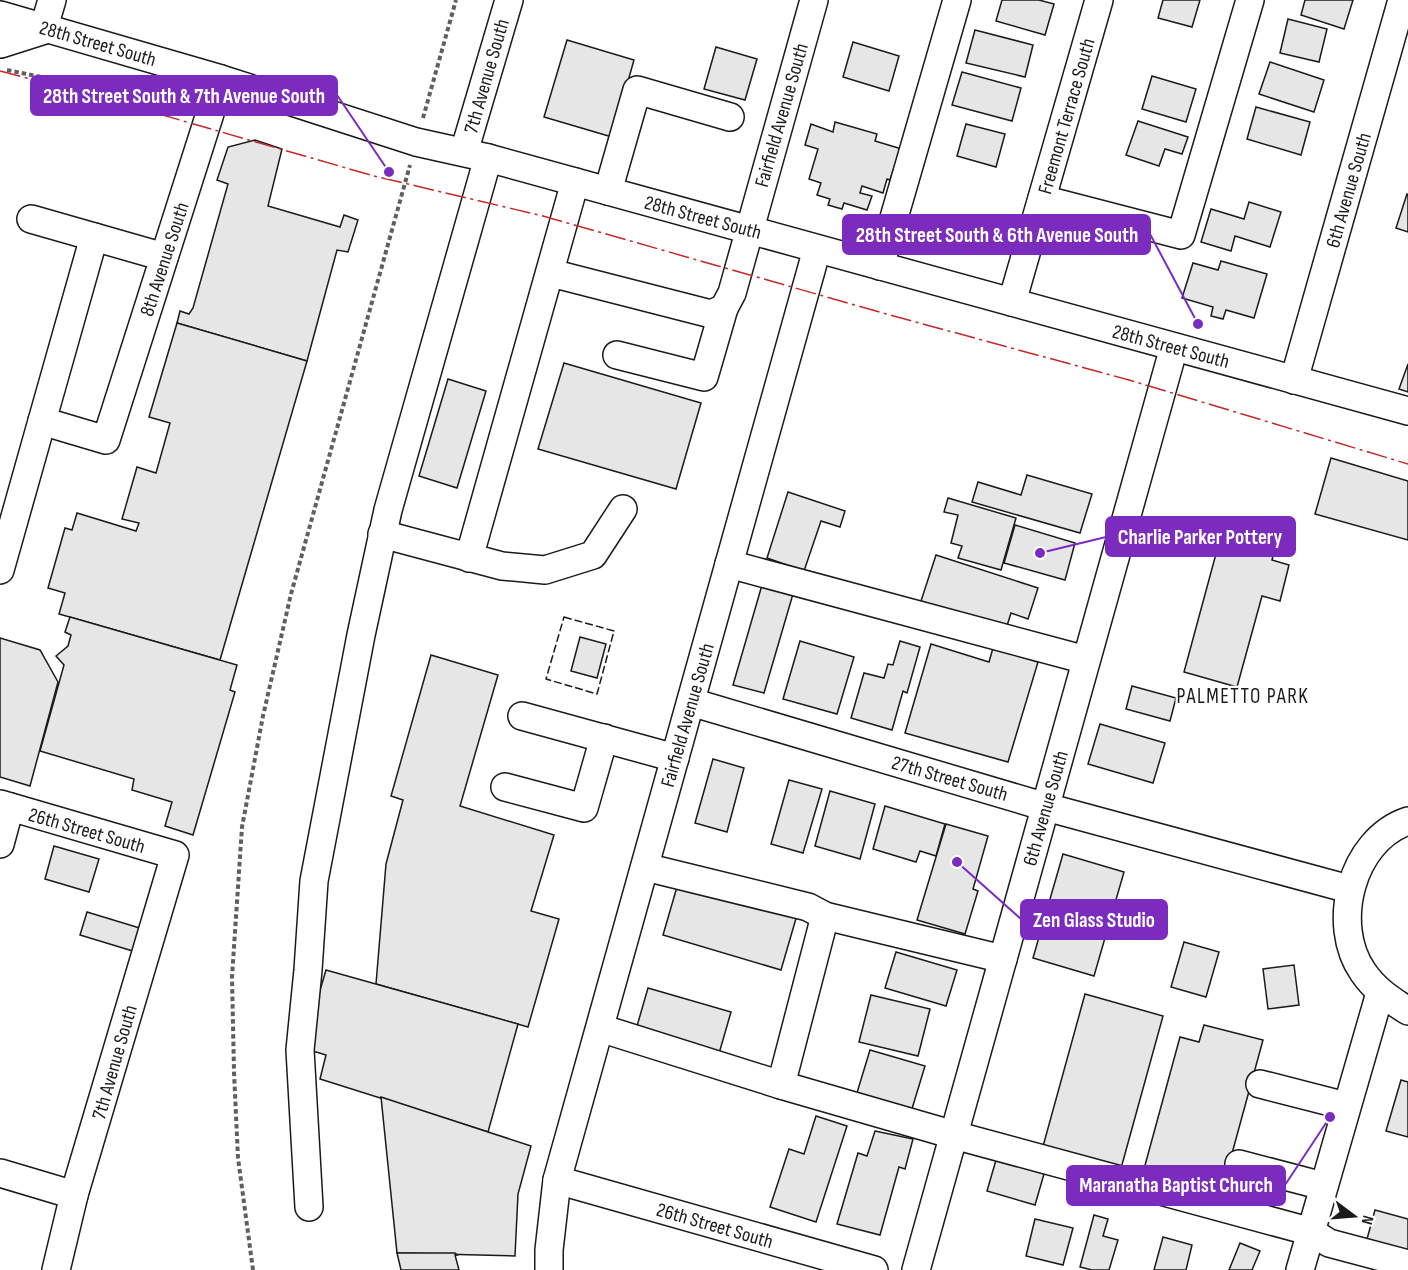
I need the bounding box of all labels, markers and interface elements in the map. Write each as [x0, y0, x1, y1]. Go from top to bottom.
street label: 28th Street South [37, 16, 159, 72]
street label: 7th Avenue South [459, 16, 515, 136]
street label: Freemont Terrace South [1033, 36, 1101, 197]
street label: Fairfield Avenue South [750, 41, 814, 190]
callout: 28th Street South & 7th Avenue South [31, 76, 337, 115]
text: 28th Street South & 7th Avenue South [43, 84, 325, 109]
street label: 6th Avenue South [1321, 130, 1377, 251]
street label: 28th Street South [642, 191, 764, 245]
street label: 8th Avenue South [135, 199, 195, 319]
callout: 28th Street South & 6th Avenue South [843, 215, 1150, 254]
text: 28th Street South & 6th Avenue South [856, 223, 1138, 248]
street label: 28th Street South [1110, 320, 1232, 374]
callout: Charlie Parker Pottery [1106, 517, 1295, 556]
text: Charlie Parker Pottery [1118, 525, 1283, 550]
street label: Fairfield Avenue South [656, 641, 720, 790]
district label: PALMETTO PARK [1177, 684, 1309, 709]
street label: 6th Avenue South [1018, 748, 1074, 869]
street label: 27th Street South [889, 751, 1010, 807]
street label: 26th Street South [26, 803, 148, 859]
callout: Zen Glass Studio [1021, 900, 1167, 939]
text: Zen Glass Studio [1033, 908, 1155, 933]
street label: 7th Avenue South [87, 1002, 143, 1122]
callout: Maranatha Baptist Church [1067, 1166, 1285, 1205]
text: Maranatha Baptist Church [1079, 1173, 1273, 1198]
north arrow [1324, 1186, 1384, 1246]
street label: 26th Street South [654, 1198, 776, 1254]
text: N [1357, 1213, 1377, 1226]

